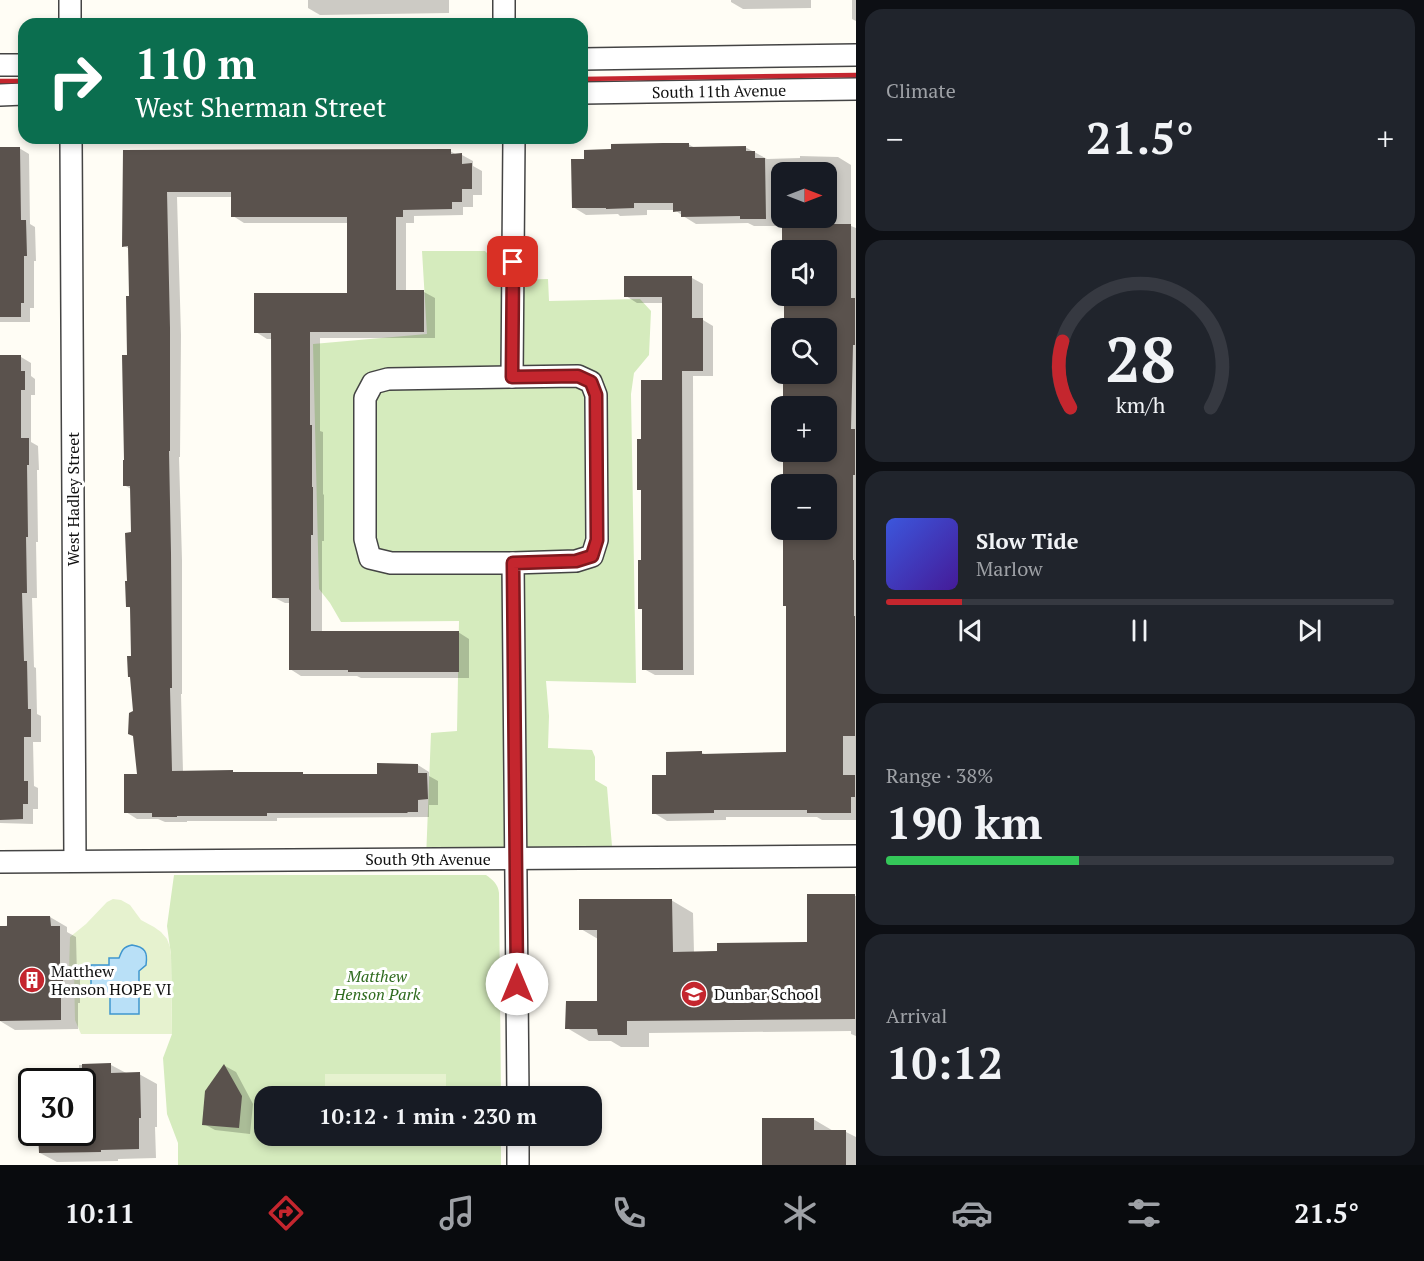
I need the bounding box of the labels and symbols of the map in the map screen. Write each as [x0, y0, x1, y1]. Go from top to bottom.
street label: South 11th Avenue [652, 79, 786, 103]
north arrow [771, 162, 837, 228]
pin [487, 236, 538, 287]
street label: West Hadley Street [62, 432, 84, 566]
street label: South 9th Avenue [365, 848, 491, 870]
position arrow [485, 952, 549, 1016]
place label: Matthew Henson HOPE VI [51, 960, 172, 1000]
building icon: Matthew Henson HOPE VI [17, 965, 47, 995]
park label: Matthew Henson Park [333, 965, 421, 1005]
school or university icon: Dunbar School [679, 979, 709, 1009]
place label: Dunbar School [714, 983, 819, 1005]
speed limit sign: 30 [18, 1068, 96, 1146]

